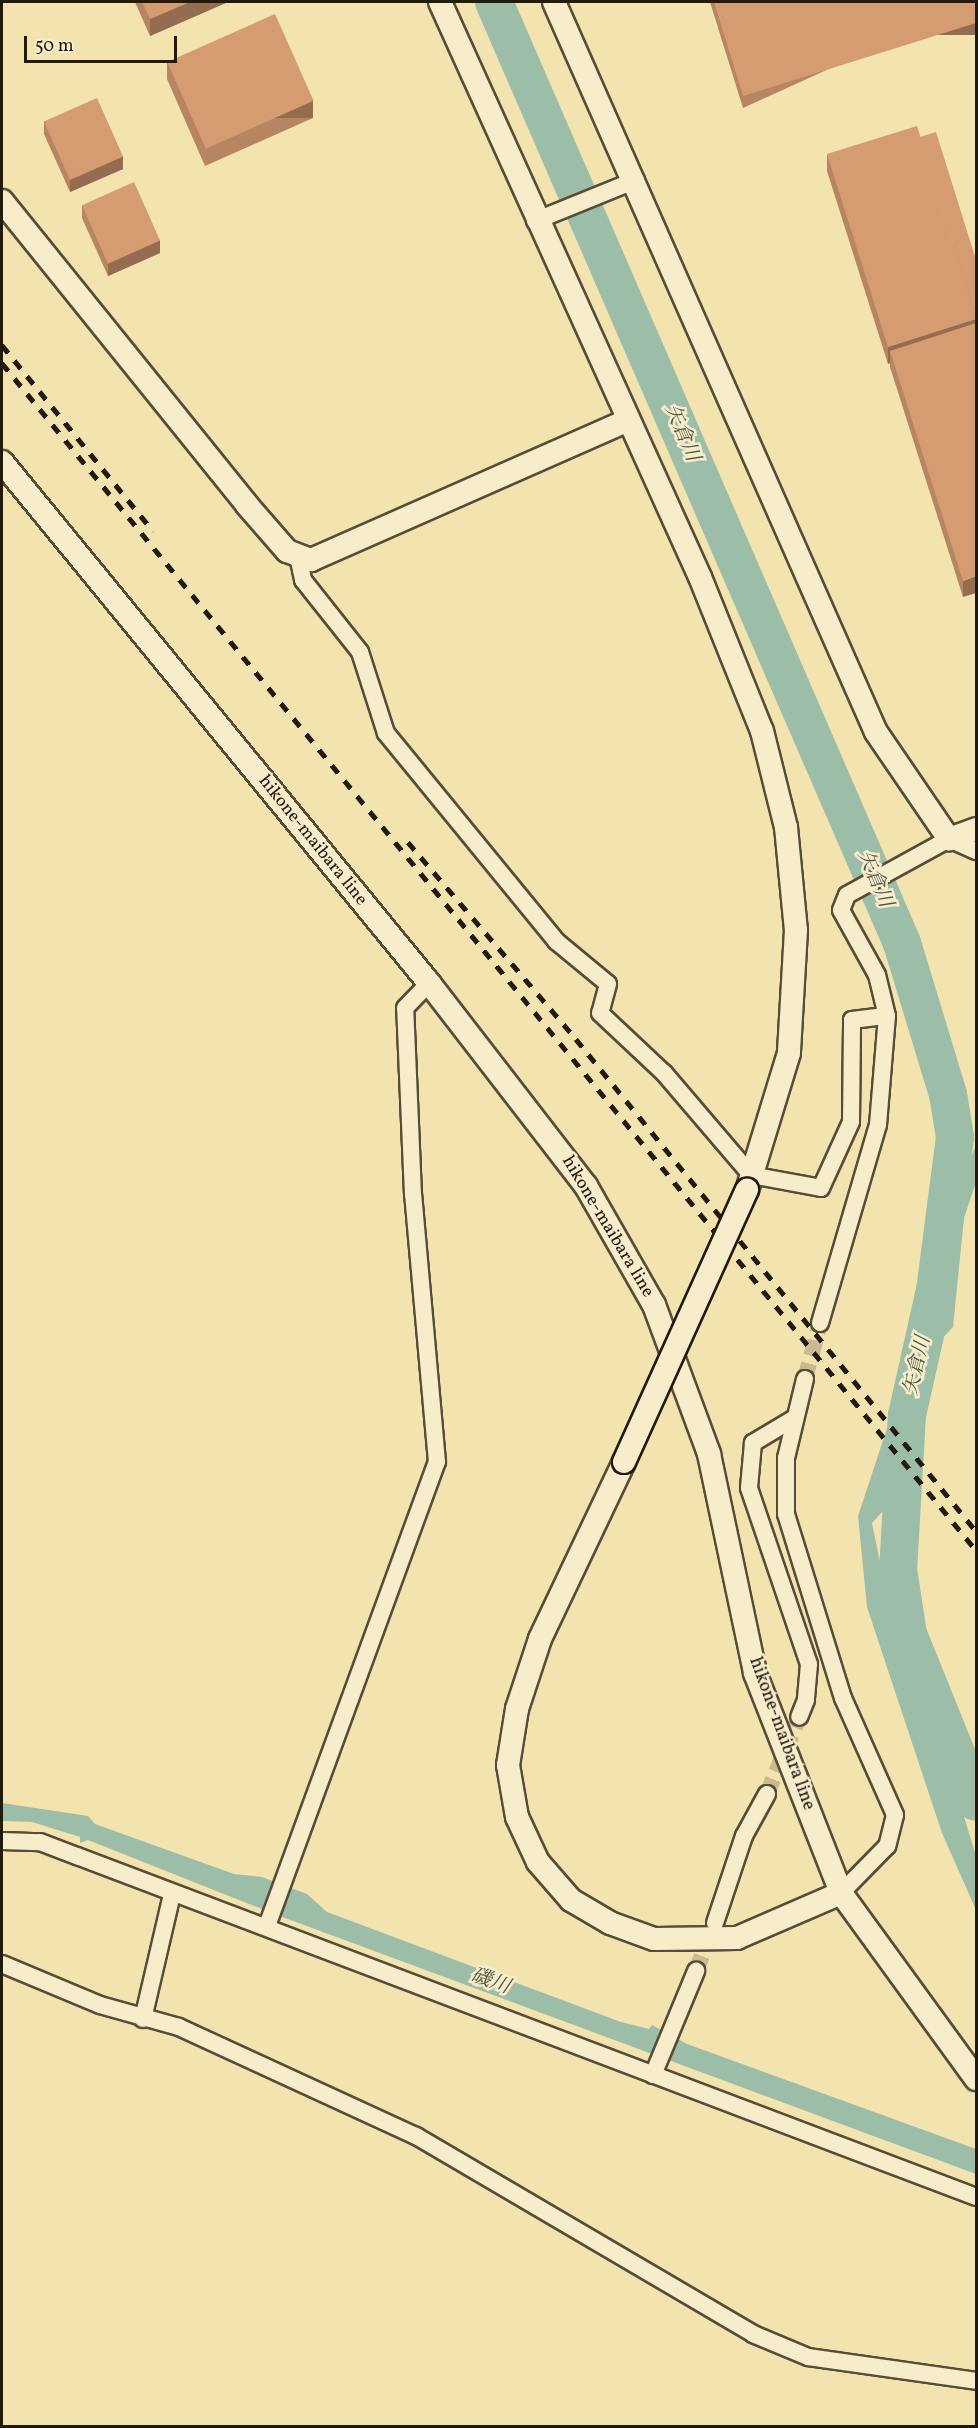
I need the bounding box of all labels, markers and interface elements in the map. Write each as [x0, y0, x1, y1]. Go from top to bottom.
scale bar [27, 24, 180, 62]
text: 50 m [35, 34, 74, 59]
water label: 矢倉川 [658, 401, 704, 465]
street label: hikone-maibara line [253, 771, 371, 911]
water label: 矢倉川 [851, 847, 897, 911]
street label: hikone-maibara line [556, 1152, 658, 1302]
water label: 矢倉川 [900, 1334, 936, 1398]
street label: hikone-maibara line [743, 1654, 819, 1814]
water label: 磯川 [467, 1964, 513, 2000]

